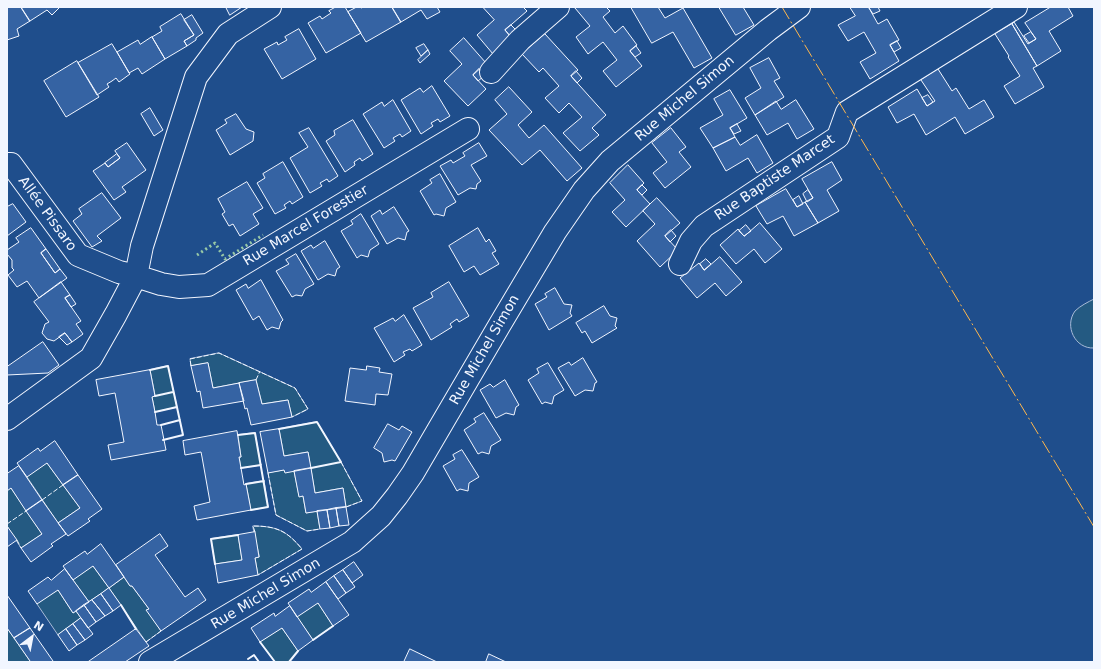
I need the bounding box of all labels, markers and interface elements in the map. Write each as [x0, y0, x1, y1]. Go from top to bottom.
street label: Rue Michel Simon [632, 53, 738, 145]
street label: Rue Baptiste Marcet [712, 132, 838, 224]
street label: Allée Pissaro [14, 173, 80, 255]
street label: Rue Marcel Forestier [240, 182, 372, 270]
street label: Rue Michel Simon [447, 292, 523, 408]
street label: Rue Michel Simon [208, 555, 324, 633]
north arrow [12, 617, 52, 657]
text: N [31, 618, 46, 634]

